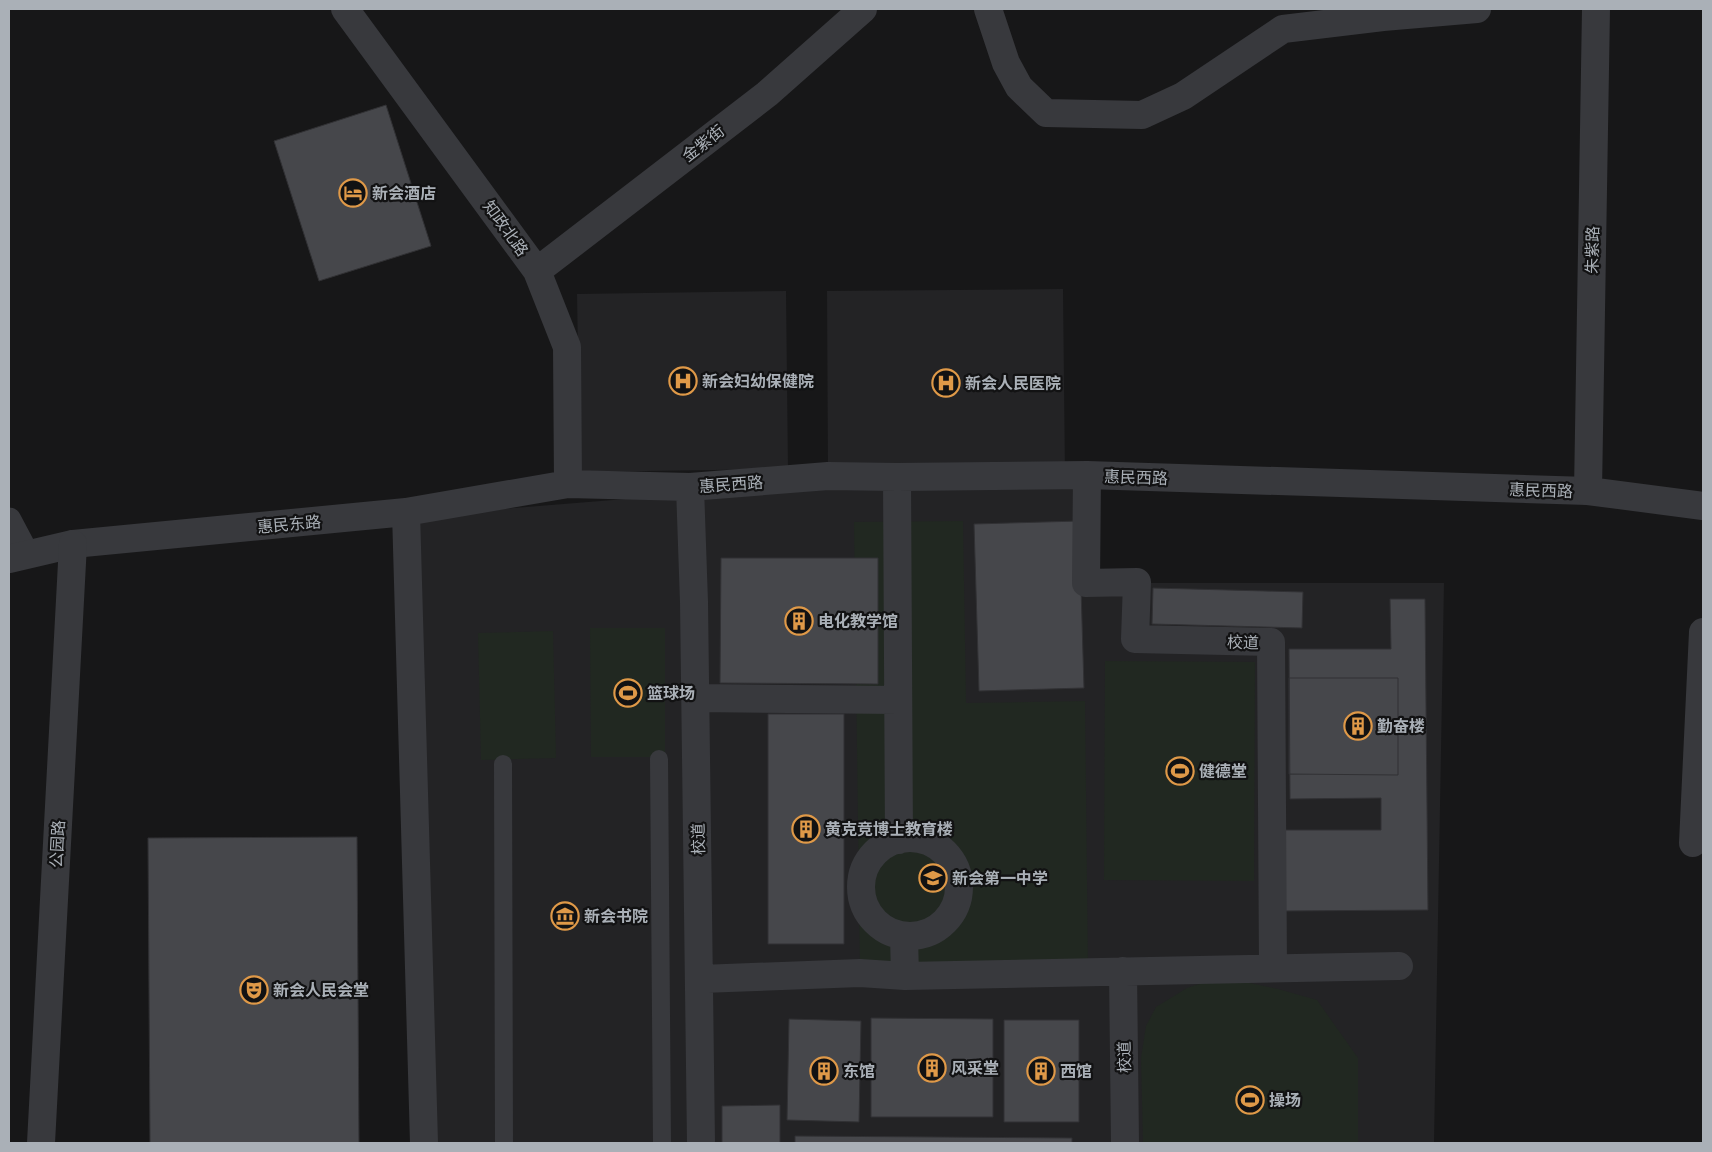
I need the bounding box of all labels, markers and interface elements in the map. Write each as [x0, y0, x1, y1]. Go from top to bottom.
street label: 金紫街 [677, 120, 729, 166]
hotel icon: 新会酒店 [338, 178, 368, 208]
place label: 新会酒店 [372, 182, 436, 204]
street label: 知政北路 [478, 196, 534, 260]
street label: 朱紫路 [1581, 226, 1603, 274]
hospital icon: 新会妇幼保健院 [668, 366, 698, 396]
hospital icon: 新会人民医院 [931, 368, 961, 398]
place label: 新会妇幼保健院 [702, 370, 814, 392]
place label: 新会人民医院 [965, 372, 1061, 394]
street label: 惠民西路 [1104, 465, 1168, 489]
street label: 惠民西路 [698, 471, 764, 497]
street label: 惠民西路 [1509, 478, 1573, 502]
street label: 惠民东路 [256, 510, 322, 538]
building icon: 电化教学馆 [784, 606, 814, 636]
place label: 电化教学馆 [818, 610, 898, 632]
street label: 校道 [1227, 630, 1259, 654]
sports icon: 篮球场 [613, 678, 643, 708]
place label: 篮球场 [647, 682, 695, 704]
building icon: 勤奋楼 [1343, 711, 1373, 741]
place label: 勤奋楼 [1377, 715, 1425, 737]
sports icon: 健德堂 [1165, 756, 1195, 786]
place label: 健德堂 [1199, 760, 1247, 782]
building icon: 黄克竞博士教育楼 [791, 814, 821, 844]
place label: 黄克竞博士教育楼 [825, 818, 953, 840]
street label: 公园路 [45, 819, 69, 869]
street label: 校道 [687, 823, 709, 855]
school or university icon: 新会第一中学 [918, 863, 948, 893]
place label: 新会第一中学 [952, 867, 1048, 889]
museum icon: 新会书院 [550, 901, 580, 931]
place label: 新会书院 [584, 905, 648, 927]
theatre icon: 新会人民会堂 [239, 975, 269, 1005]
place label: 新会人民会堂 [273, 979, 369, 1001]
street label: 校道 [1113, 1041, 1135, 1073]
building icon: 风采堂 [917, 1053, 947, 1083]
building icon: 东馆 [809, 1056, 839, 1086]
building icon: 西馆 [1026, 1056, 1056, 1086]
place label: 风采堂 [951, 1057, 999, 1079]
place label: 东馆 [843, 1060, 875, 1082]
place label: 西馆 [1060, 1060, 1092, 1082]
sports icon: 操场 [1235, 1085, 1265, 1115]
place label: 操场 [1269, 1089, 1301, 1111]

